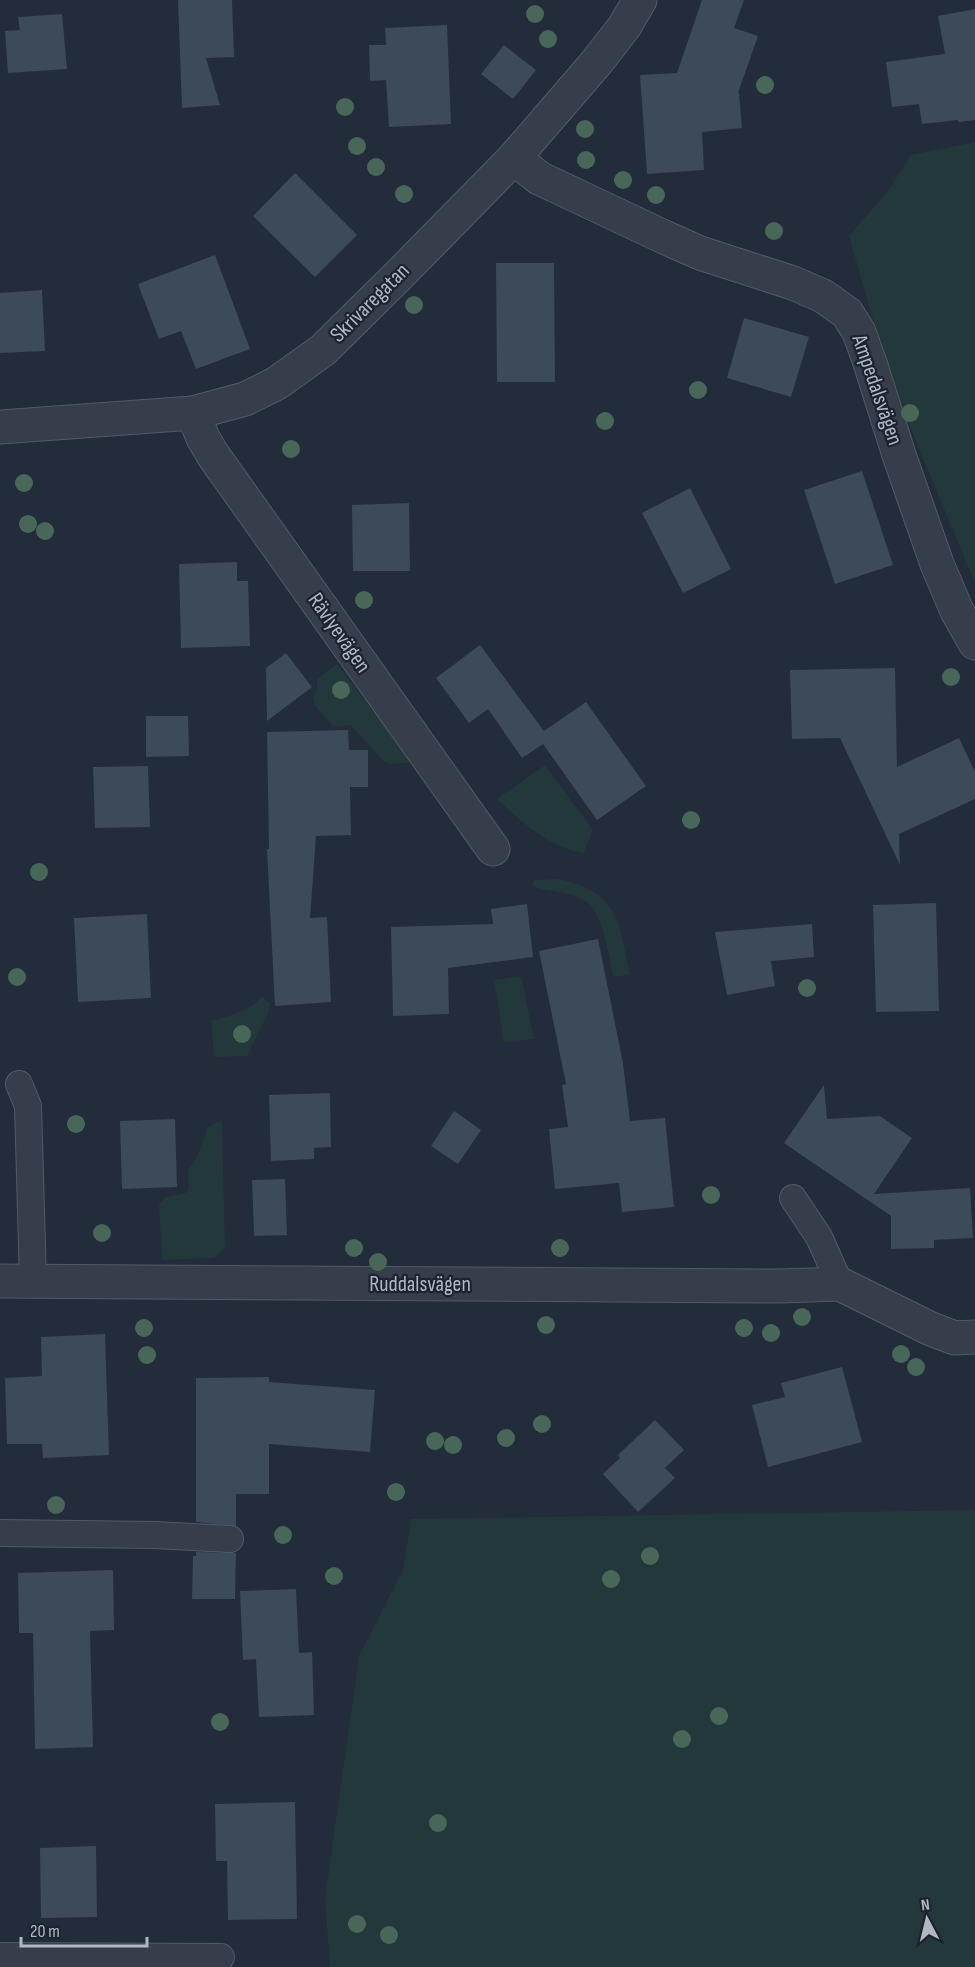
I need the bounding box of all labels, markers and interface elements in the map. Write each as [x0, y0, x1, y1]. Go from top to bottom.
street label: Skrivaregatan [325, 258, 415, 348]
street label: Ampedalsvägen [845, 330, 908, 449]
street label: Rävlyevägen [302, 588, 376, 678]
street label: Ruddalsvägen [369, 1271, 471, 1298]
north arrow [897, 1889, 957, 1949]
text: N [920, 1896, 931, 1916]
scale bar [21, 1910, 147, 1948]
text: 20 m [30, 1921, 60, 1942]

